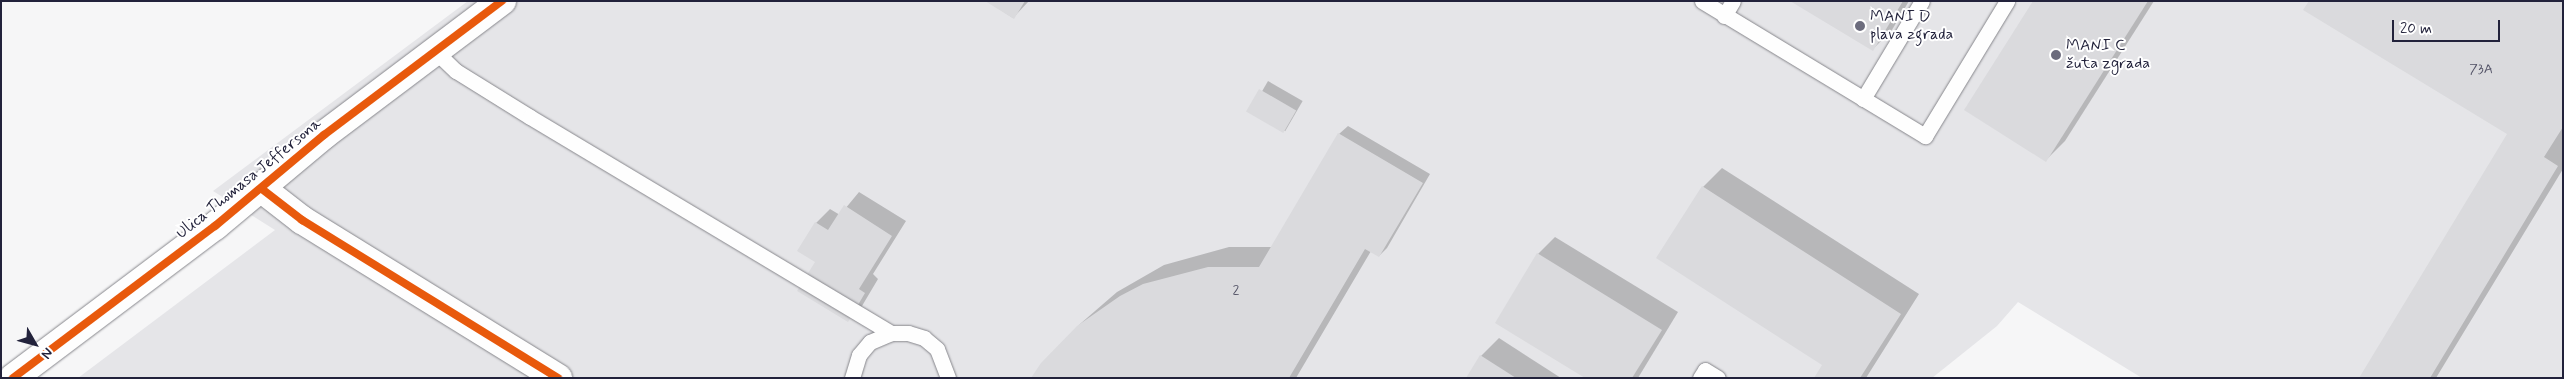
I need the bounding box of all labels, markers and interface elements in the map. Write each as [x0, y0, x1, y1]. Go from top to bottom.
place label: MANI D plava zgrada [1870, 7, 1953, 45]
scale bar [2394, 10, 2502, 42]
text: 20 m [2400, 19, 2432, 39]
marker: MANI D plava zgrada [1854, 20, 1866, 32]
place label: MANI C žuta zgrada [2066, 36, 2149, 74]
marker: MANI C žuta zgrada [2050, 49, 2062, 61]
house number: 73A [2469, 61, 2493, 77]
street label: Ulica Thomasa Jeffersona [173, 115, 325, 243]
house number: 2 [1233, 282, 1239, 298]
north arrow [10, 319, 60, 369]
text: N [37, 344, 57, 362]

